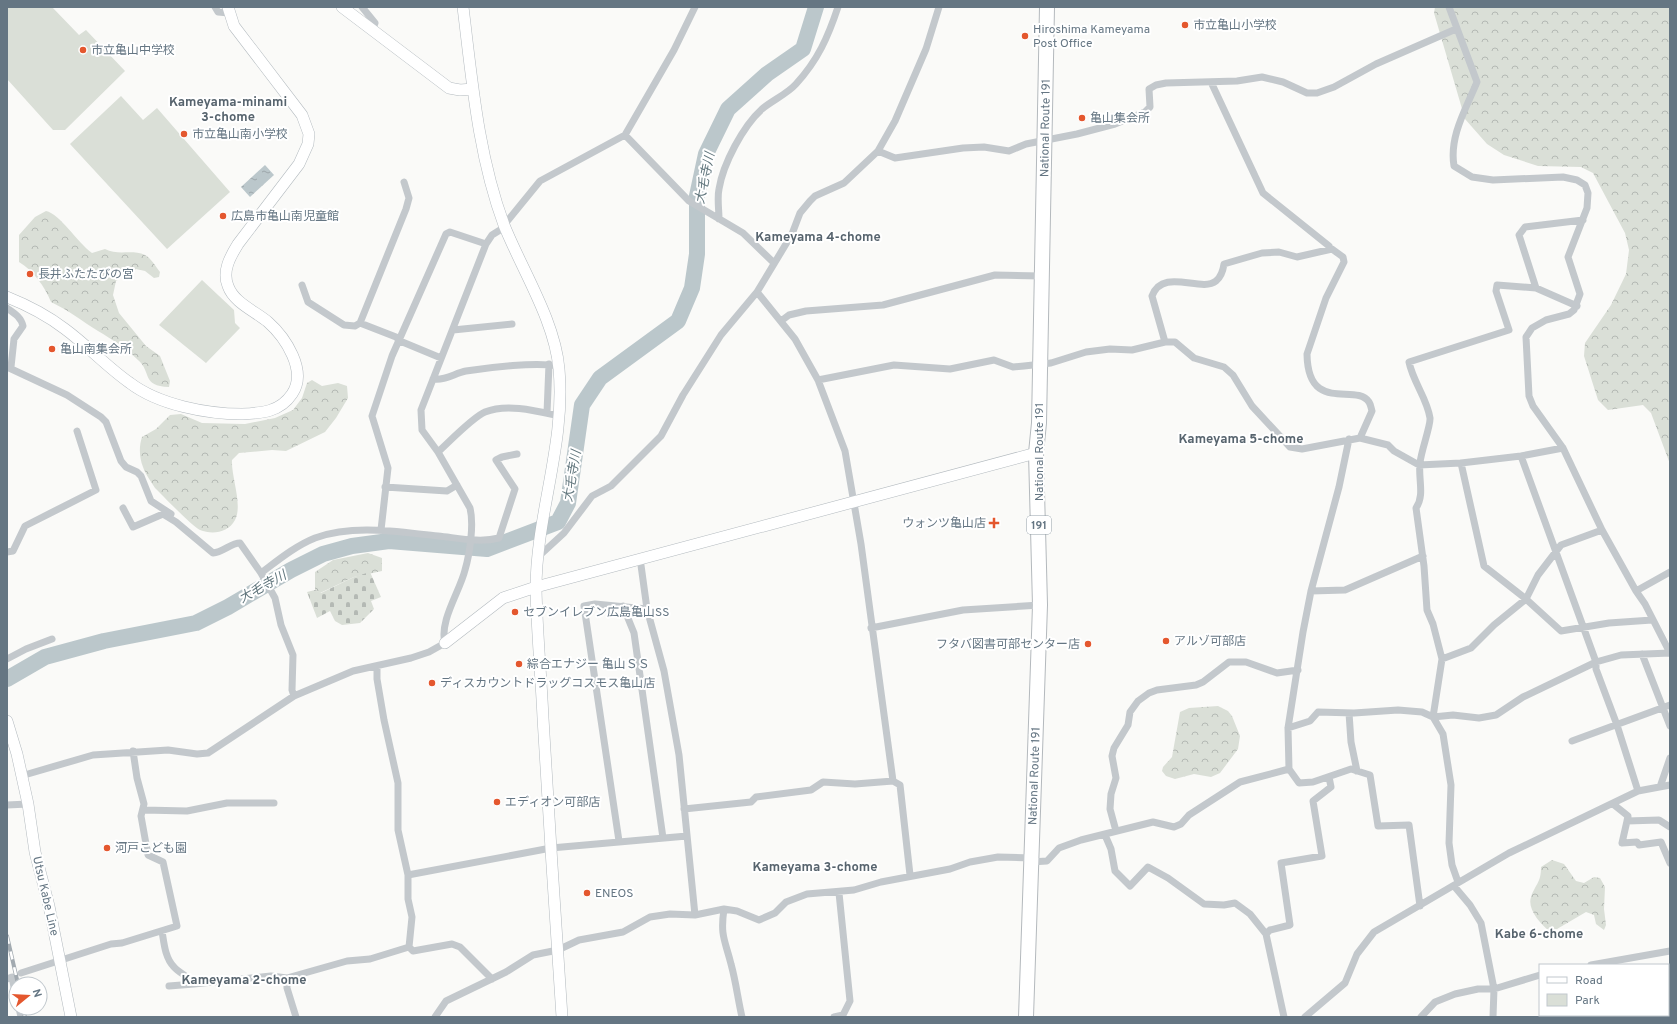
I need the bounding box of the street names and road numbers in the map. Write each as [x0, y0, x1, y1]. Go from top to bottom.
street label: National Route 191 [1037, 79, 1055, 177]
street label: National Route 191 [1032, 403, 1048, 501]
road number: 191 [1027, 516, 1051, 534]
street label: National Route 191 [1025, 727, 1045, 825]
street label: Utsu Kabe Line [28, 855, 62, 938]

